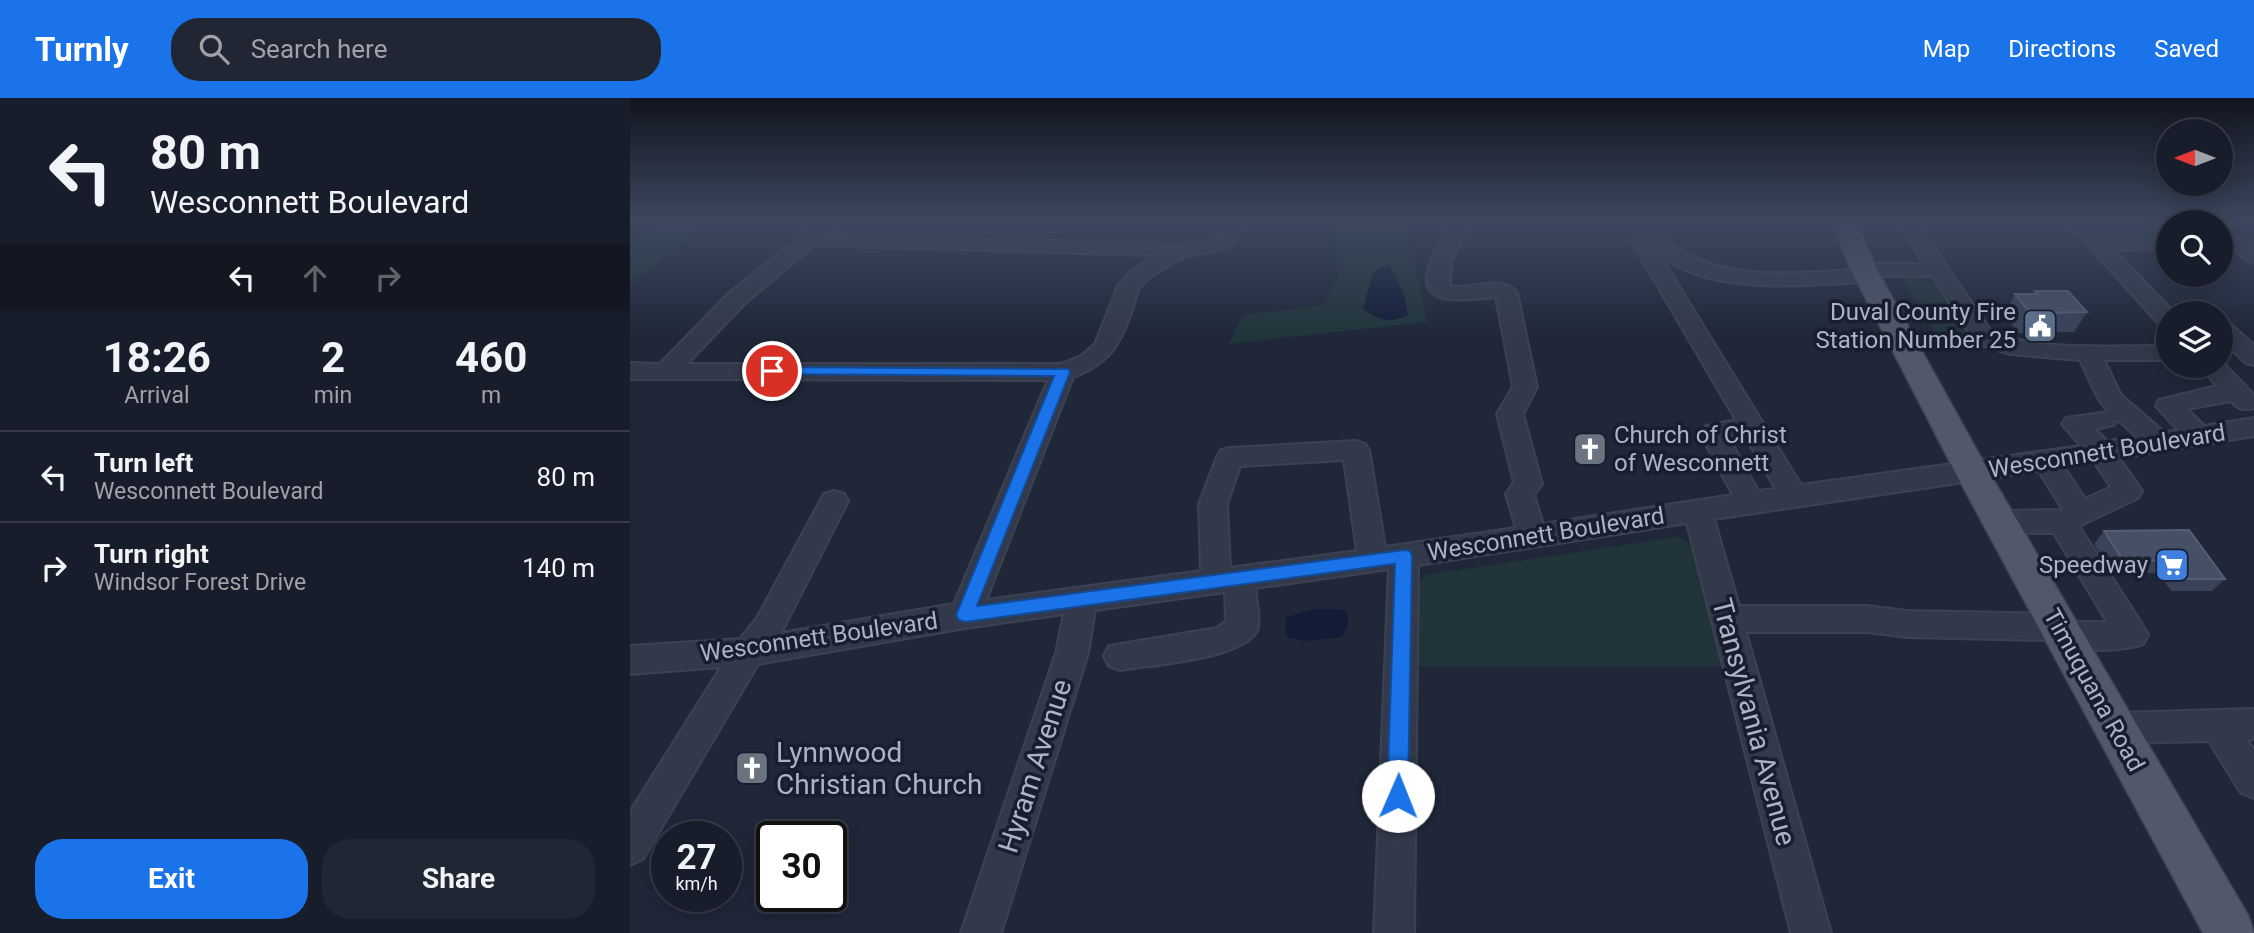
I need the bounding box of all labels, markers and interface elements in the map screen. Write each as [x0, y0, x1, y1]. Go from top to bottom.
search box [171, 18, 661, 81]
text: Turnly [35, 30, 129, 69]
icon: search [195, 30, 233, 68]
text: Search here [251, 34, 387, 64]
text: Map [1923, 35, 1970, 63]
text: Directions [2008, 35, 2116, 63]
text: Saved [2154, 35, 2219, 63]
north arrow [2156, 119, 2233, 196]
map controls [2156, 119, 2233, 378]
text: 80 m [150, 124, 261, 181]
icon: left [35, 126, 126, 217]
text: Wesconnett Boulevard [150, 183, 469, 221]
button: search [2156, 210, 2233, 287]
icon: left [223, 259, 261, 297]
icon: ahead [296, 259, 334, 297]
icon: right [369, 259, 407, 297]
place label: Duval County Fire Station Number 25 [1816, 298, 2016, 354]
button: layers [2156, 301, 2233, 378]
public building icon: Duval County Fire Station Number 25 [2021, 307, 2059, 345]
text: 18:26 [103, 333, 211, 382]
text: 2 [321, 333, 345, 382]
text: 460 [455, 333, 527, 382]
pin [742, 341, 802, 401]
icon: arrive [753, 352, 791, 390]
text: Arrival [124, 382, 190, 409]
text: min [314, 382, 352, 409]
text: m [481, 382, 501, 409]
street label: Wesconnett Boulevard [1987, 418, 2227, 484]
place label: Church of Christ of Wesconnett [1614, 421, 1787, 477]
church icon: Church of Christ of Wesconnett [1571, 430, 1609, 468]
text: Turn left [94, 448, 193, 478]
icon: left [35, 458, 73, 496]
text: 80 m [537, 462, 595, 492]
text: Wesconnett Boulevard [94, 478, 323, 505]
street label: Wesconnett Boulevard [1426, 501, 1666, 567]
text: Turn right [94, 539, 209, 569]
supermarket icon: Speedway [2153, 546, 2191, 584]
icon: right [35, 549, 73, 587]
place label: Speedway [2039, 551, 2149, 579]
text: 140 m [522, 553, 595, 583]
text: Windsor Forest Drive [94, 569, 306, 596]
street label: Transylvania Avenue [1705, 595, 1803, 849]
street label: Timuquana Road [2038, 604, 2150, 776]
street label: Wesconnett Boulevard [699, 606, 939, 668]
street label: Hyram Avenue [991, 675, 1079, 857]
place label: Lynnwood Christian Church [776, 736, 982, 801]
church icon: Lynnwood Christian Church [733, 749, 771, 787]
position arrow [1361, 759, 1435, 833]
speed limit sign: 30 [756, 821, 847, 912]
text: 27 [676, 837, 717, 878]
button: Exit [35, 839, 308, 919]
button: Share [322, 839, 595, 919]
text: km/h [675, 873, 718, 894]

